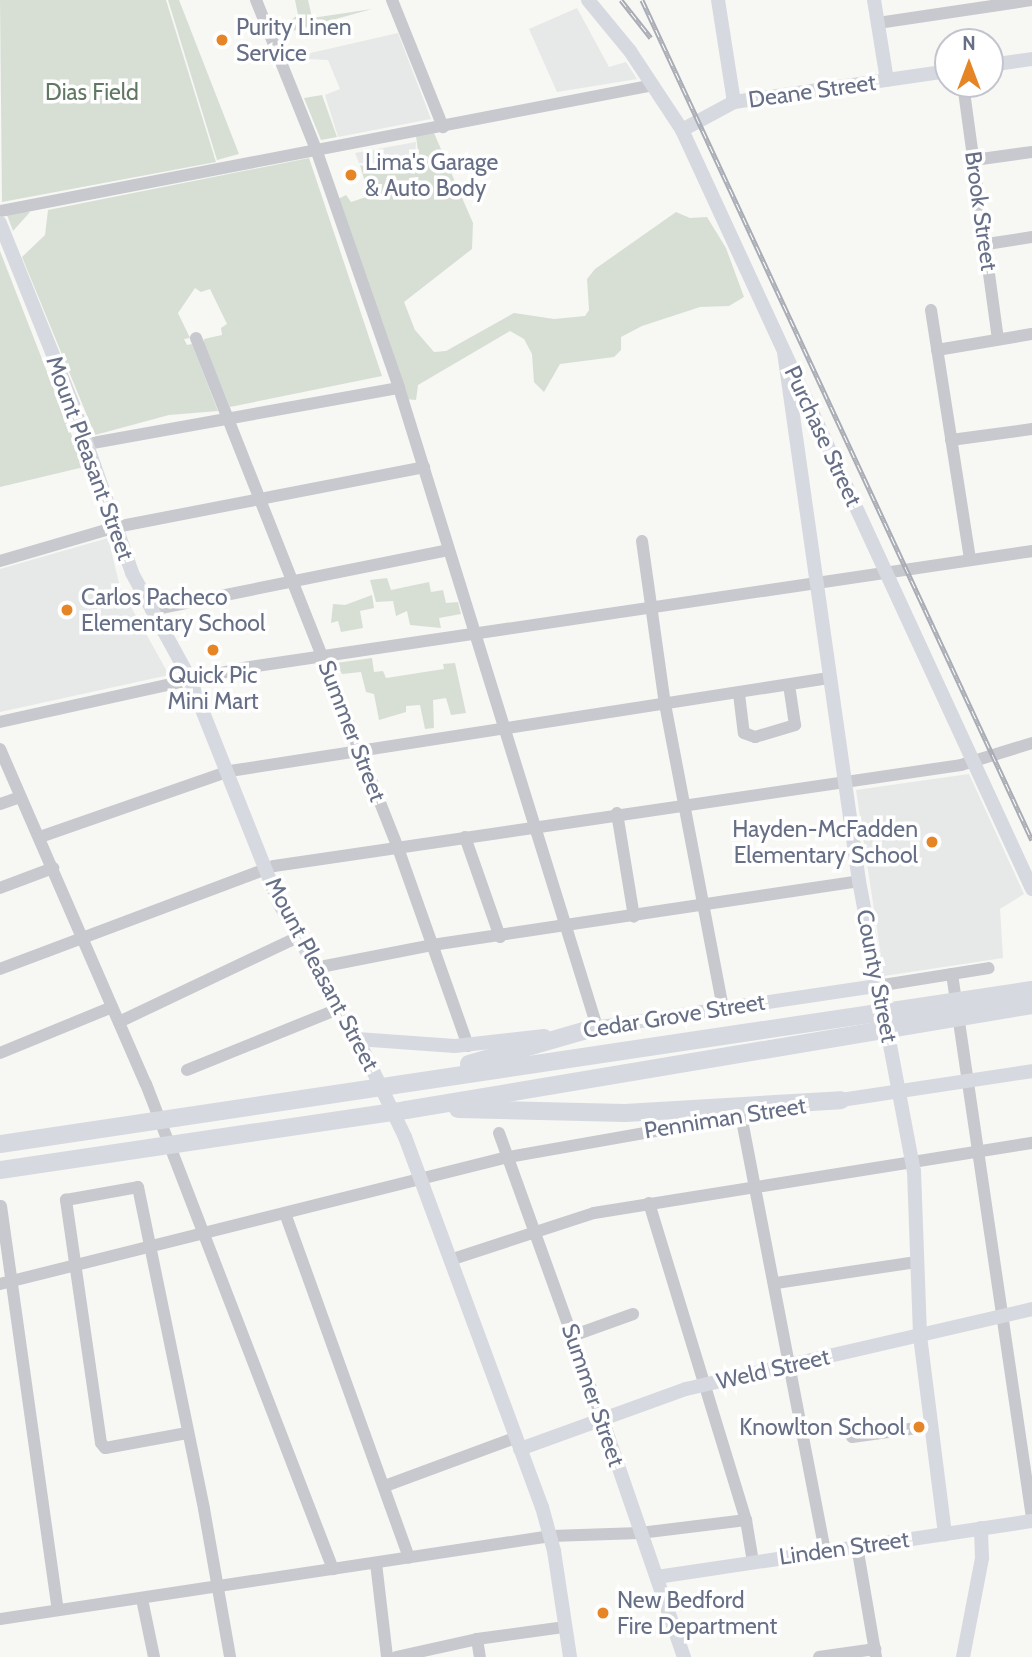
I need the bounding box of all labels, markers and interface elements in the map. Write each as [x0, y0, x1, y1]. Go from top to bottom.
place label: Purity Linen Service [236, 13, 352, 67]
north arrow [934, 28, 1004, 98]
marker: Purity Linen Service [214, 32, 230, 48]
text: N [962, 32, 976, 55]
street label: Deane Street [747, 68, 877, 114]
park label: Dias Field [45, 78, 139, 106]
place label: Lima's Garage & Auto Body [365, 148, 498, 202]
street label: Brook Street [959, 149, 1003, 273]
marker: Lima's Garage & Auto Body [343, 167, 359, 183]
street label: Mount Pleasant Street [40, 352, 140, 564]
street label: Purchase Street [778, 361, 868, 511]
place label: Carlos Pacheco Elementary School [81, 583, 265, 637]
marker: Carlos Pacheco Elementary School [59, 602, 75, 618]
marker: Quick Pic Mini Mart [205, 642, 221, 658]
street label: Summer Street [312, 656, 392, 806]
place label: Quick Pic Mini Mart [168, 661, 258, 715]
place label: Hayden-McFadden Elementary School [732, 815, 918, 869]
marker: Hayden-McFadden Elementary School [924, 834, 940, 850]
street label: Mount Pleasant Street [259, 873, 385, 1075]
street label: County Street [851, 907, 903, 1045]
street label: Cedar Grove Street [581, 988, 767, 1044]
street label: Penniman Street [642, 1092, 808, 1144]
street label: Summer Street [556, 1320, 630, 1470]
street label: Weld Street [714, 1343, 832, 1395]
place label: Knowlton School [739, 1413, 905, 1441]
marker: Knowlton School [911, 1419, 927, 1435]
street label: Linden Street [777, 1525, 911, 1571]
place label: New Bedford Fire Department [617, 1586, 777, 1640]
marker: New Bedford Fire Department [595, 1605, 611, 1621]

